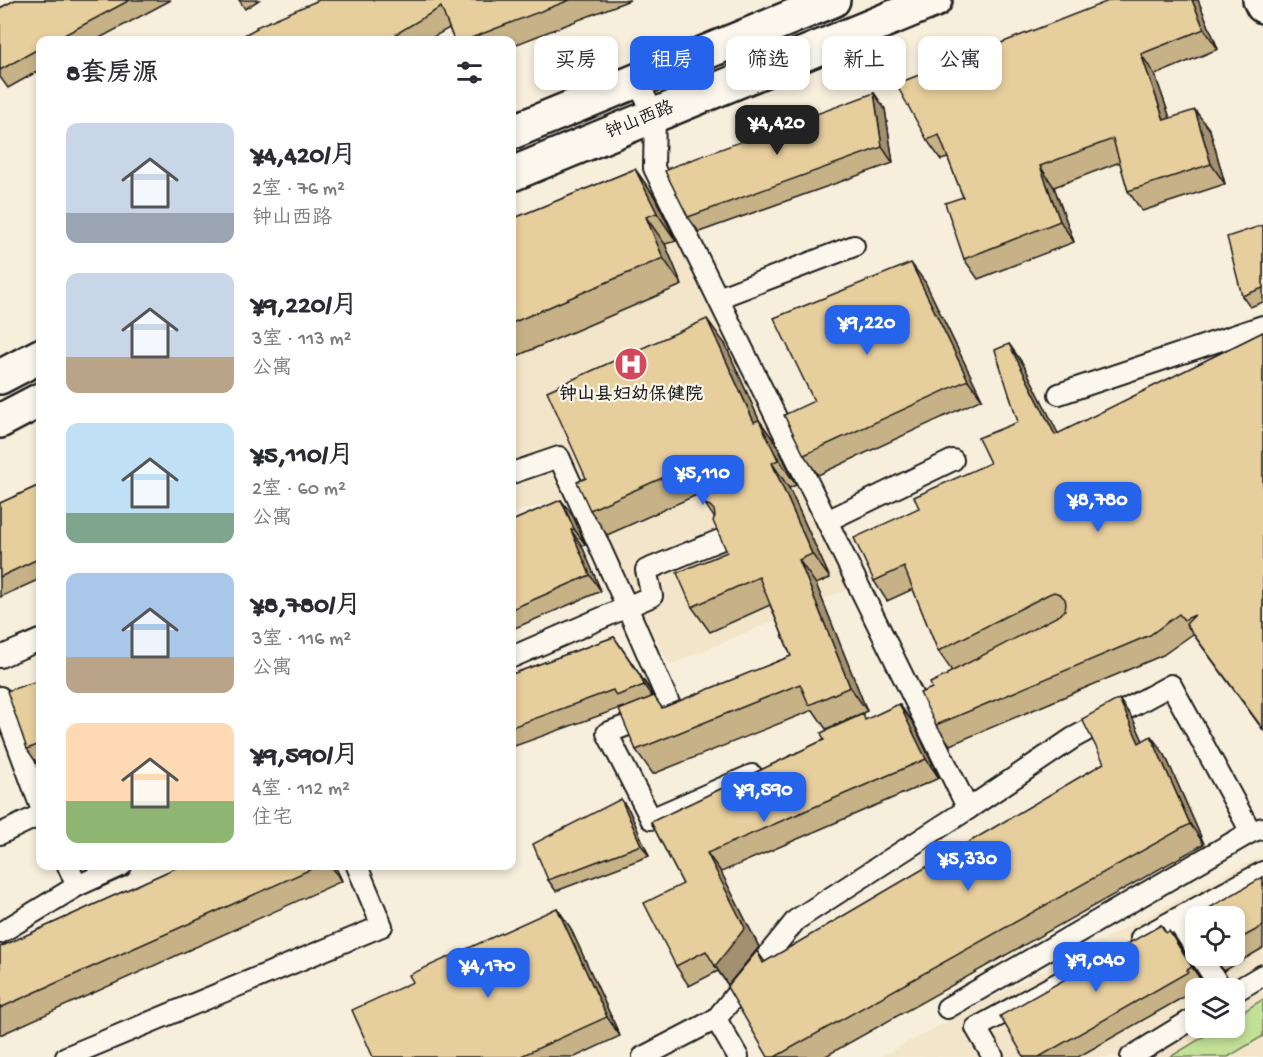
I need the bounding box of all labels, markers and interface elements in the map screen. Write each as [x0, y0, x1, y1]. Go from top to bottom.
chip: 买房 [534, 36, 618, 90]
chip: 租房 [630, 36, 714, 90]
chip: 筛选 [726, 36, 810, 90]
chip: 新上 [822, 36, 906, 90]
chip: 公寓 [918, 36, 1002, 90]
icon: filters [453, 56, 486, 89]
text: 8套房源 [66, 60, 158, 91]
street label: 钟山西路 [602, 97, 677, 144]
pin: ¥4,420 [728, 105, 826, 156]
text: ¥4,420 [749, 113, 805, 136]
text: ¥4,420/月 [252, 142, 357, 173]
icon: home [114, 147, 186, 219]
text: 2室 · 76 m² [252, 179, 345, 202]
text: 钟山西路 [252, 208, 332, 231]
text: ¥9,220/月 [252, 292, 358, 323]
icon: home [114, 297, 186, 369]
pin: ¥9,220 [818, 305, 916, 356]
text: ¥9,220 [839, 313, 895, 336]
text: 3室 · 113 m² [252, 329, 352, 352]
hospital icon: 钟山县妇幼保健院 [613, 346, 649, 382]
text: 公寓 [252, 358, 292, 381]
place label: 钟山县妇幼保健院 [559, 384, 703, 406]
text: ¥5,110/月 [252, 442, 354, 473]
icon: home [114, 447, 186, 519]
pin: ¥5,110 [654, 455, 752, 506]
text: ¥5,110 [676, 463, 730, 486]
text: 2室 · 60 m² [252, 479, 346, 502]
pin: ¥8,780 [1049, 482, 1147, 533]
text: ¥8,780 [1068, 490, 1128, 513]
text: 公寓 [252, 508, 292, 531]
text: ¥8,780/月 [252, 592, 361, 623]
icon: home [114, 597, 186, 669]
text: 3室 · 116 m² [252, 629, 351, 652]
text: 公寓 [252, 658, 292, 681]
text: ¥9,590/月 [252, 742, 359, 773]
icon: home [114, 747, 186, 819]
pin: ¥9,590 [715, 772, 813, 823]
text: 4室 · 112 m² [252, 779, 350, 802]
text: ¥9,590 [735, 780, 793, 803]
text: 住宅 [252, 808, 292, 831]
pin: ¥5,330 [919, 841, 1017, 892]
text: ¥5,330 [939, 849, 997, 872]
map controls [1185, 906, 1245, 1038]
button: locate [1185, 906, 1245, 966]
pin: ¥9,040 [1047, 942, 1145, 993]
pin: ¥4,170 [439, 948, 537, 999]
text: ¥9,040 [1067, 950, 1125, 973]
text: ¥4,170 [461, 956, 515, 979]
button: layers [1185, 978, 1245, 1038]

